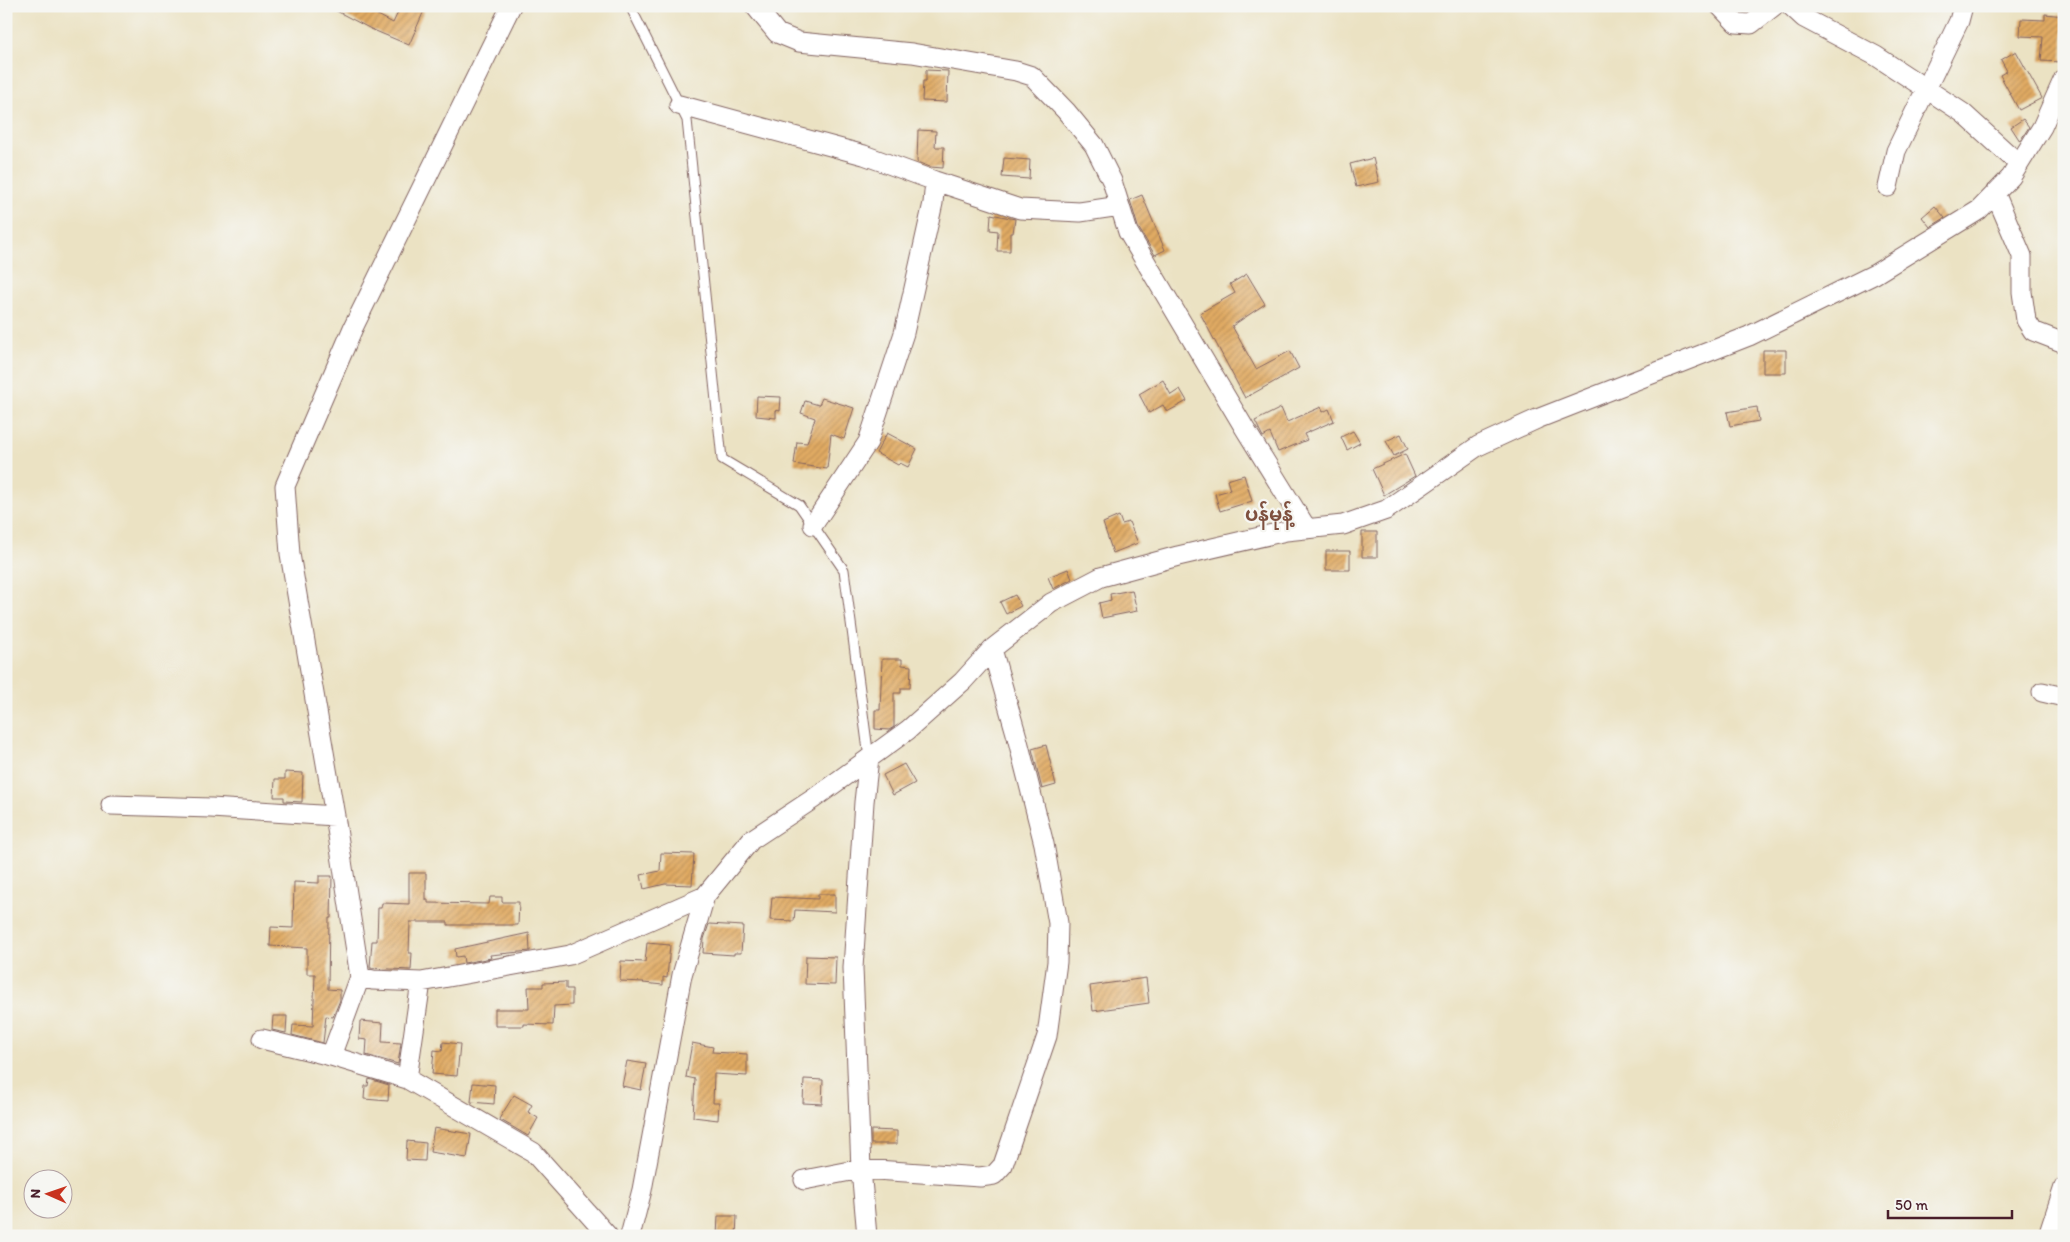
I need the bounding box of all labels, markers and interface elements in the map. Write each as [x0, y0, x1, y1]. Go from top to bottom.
district label: ပန်မုန့် [1245, 501, 1295, 530]
north arrow [22, 1170, 72, 1220]
scale bar [1888, 1187, 2011, 1219]
text: N [27, 1189, 44, 1199]
text: 50 m [1895, 1196, 1928, 1214]

